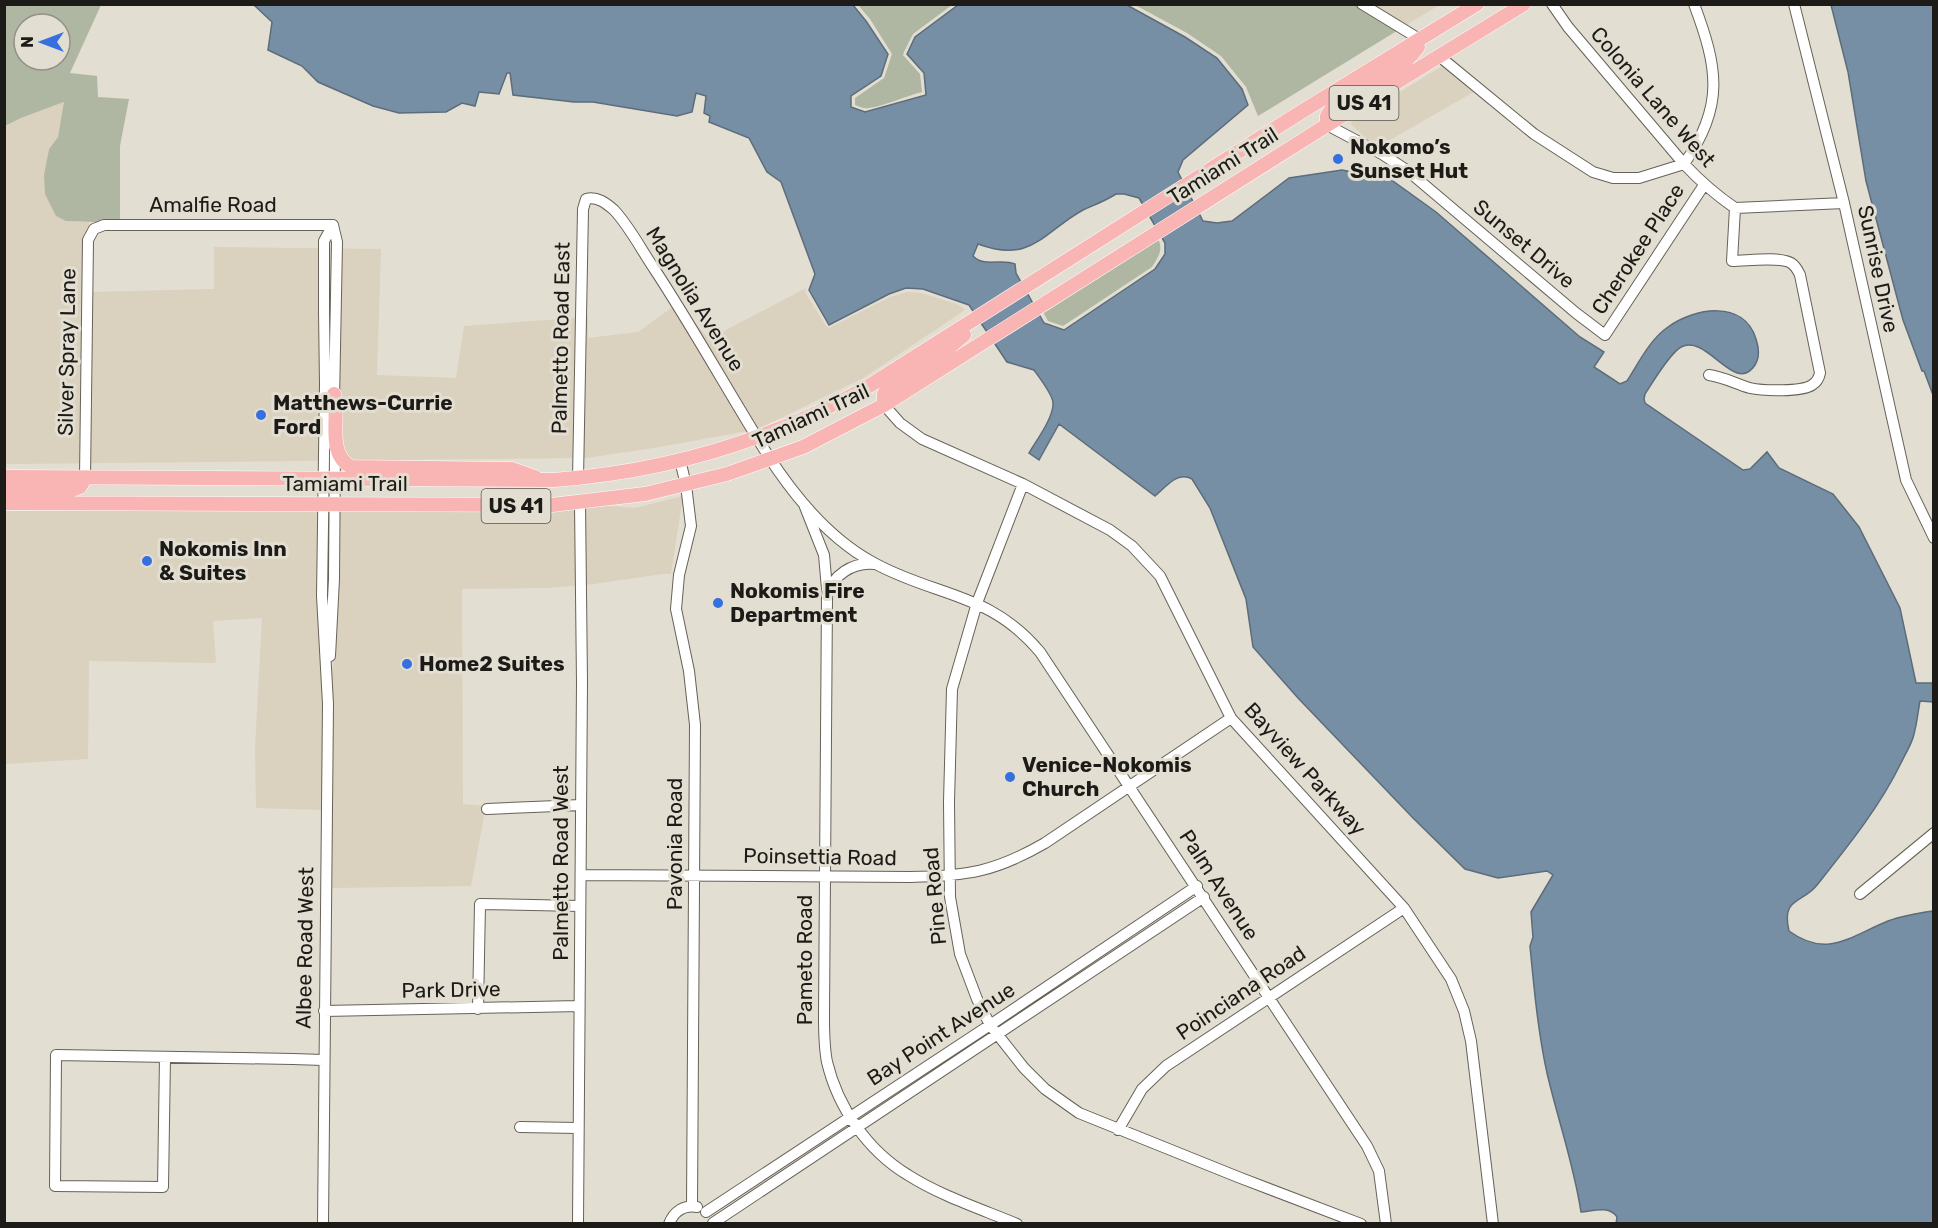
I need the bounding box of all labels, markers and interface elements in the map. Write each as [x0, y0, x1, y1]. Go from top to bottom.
north arrow [12, 12, 72, 72]
street label: Colonia Lane West [1586, 21, 1721, 172]
text: N [18, 36, 37, 48]
road number: US 41 [1330, 86, 1398, 120]
street label: Tamiami Trail [1163, 122, 1283, 209]
place label: Nokomo’s Sunset Hut [1350, 134, 1468, 183]
marker: Nokomo’s Sunset Hut [1331, 152, 1345, 166]
street label: Cherokee Place [1586, 179, 1689, 319]
street label: Amalfie Road [149, 192, 277, 217]
street label: Sunset Drive [1469, 194, 1580, 293]
street label: Sunrise Drive [1853, 203, 1904, 335]
street label: Magnolia Avenue [641, 222, 750, 376]
street label: Palmetto Road East [546, 242, 575, 434]
street label: Silver Spray Lane [53, 268, 80, 436]
street label: Tamiami Trail [749, 378, 873, 453]
place label: Matthews-Currie Ford [273, 390, 453, 439]
marker: Matthews-Currie Ford [254, 408, 268, 422]
street label: Tamiami Trail [282, 471, 408, 496]
road number: US 41 [482, 489, 550, 523]
place label: Nokomis Inn & Suites [159, 536, 287, 585]
marker: Nokomis Inn & Suites [140, 554, 154, 568]
place label: Nokomis Fire Department [730, 578, 865, 627]
marker: Nokomis Fire Department [711, 596, 725, 610]
place label: Home2 Suites [419, 651, 565, 676]
marker: Home2 Suites [400, 657, 414, 671]
street label: Bayview Parkway [1239, 697, 1372, 840]
place label: Venice-Nokomis Church [1022, 752, 1192, 801]
street label: Palmetto Road West [548, 765, 573, 961]
marker: Venice-Nokomis Church [1003, 770, 1017, 784]
street label: Pavonia Road [662, 778, 687, 910]
street label: Palm Avenue [1174, 825, 1264, 945]
street label: Poinsettia Road [743, 843, 897, 870]
street label: Pine Road [918, 846, 951, 946]
street label: Albee Road West [291, 867, 318, 1029]
street label: Pameto Road [792, 895, 817, 1025]
street label: Poinciana Road [1171, 940, 1310, 1045]
street label: Park Drive [401, 976, 501, 1003]
street label: Bay Point Avenue [862, 977, 1019, 1091]

